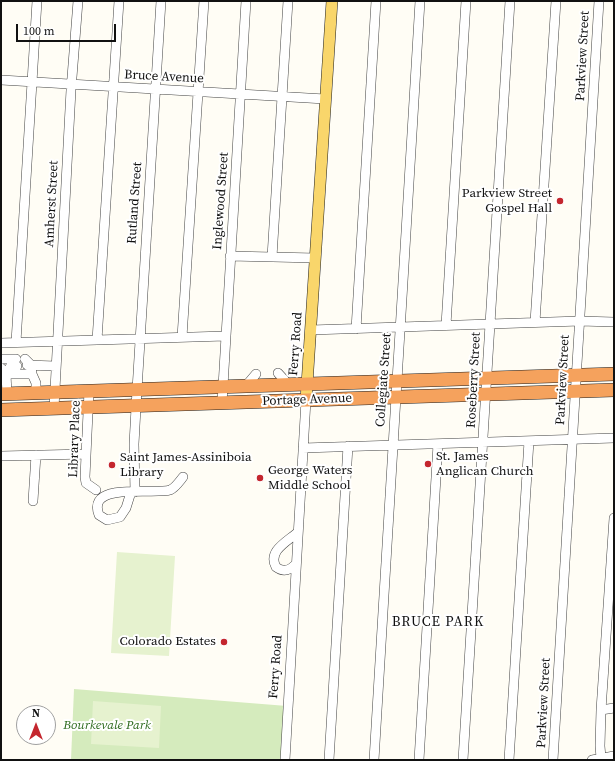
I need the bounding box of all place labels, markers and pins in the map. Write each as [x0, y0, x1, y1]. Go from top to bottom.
place label: Parkview Street Gospel Hall [462, 186, 552, 217]
marker: Parkview Street Gospel Hall [555, 196, 565, 206]
place label: St. James Anglican Church [436, 449, 534, 480]
place label: Saint James-Assiniboia Library [120, 450, 252, 481]
marker: St. James Anglican Church [423, 459, 433, 469]
marker: Saint James-Assiniboia Library [107, 460, 117, 470]
place label: George Waters Middle School [268, 463, 352, 494]
marker: George Waters Middle School [255, 473, 265, 483]
place label: Colorado Estates [119, 634, 216, 650]
marker: Colorado Estates [219, 637, 229, 647]

